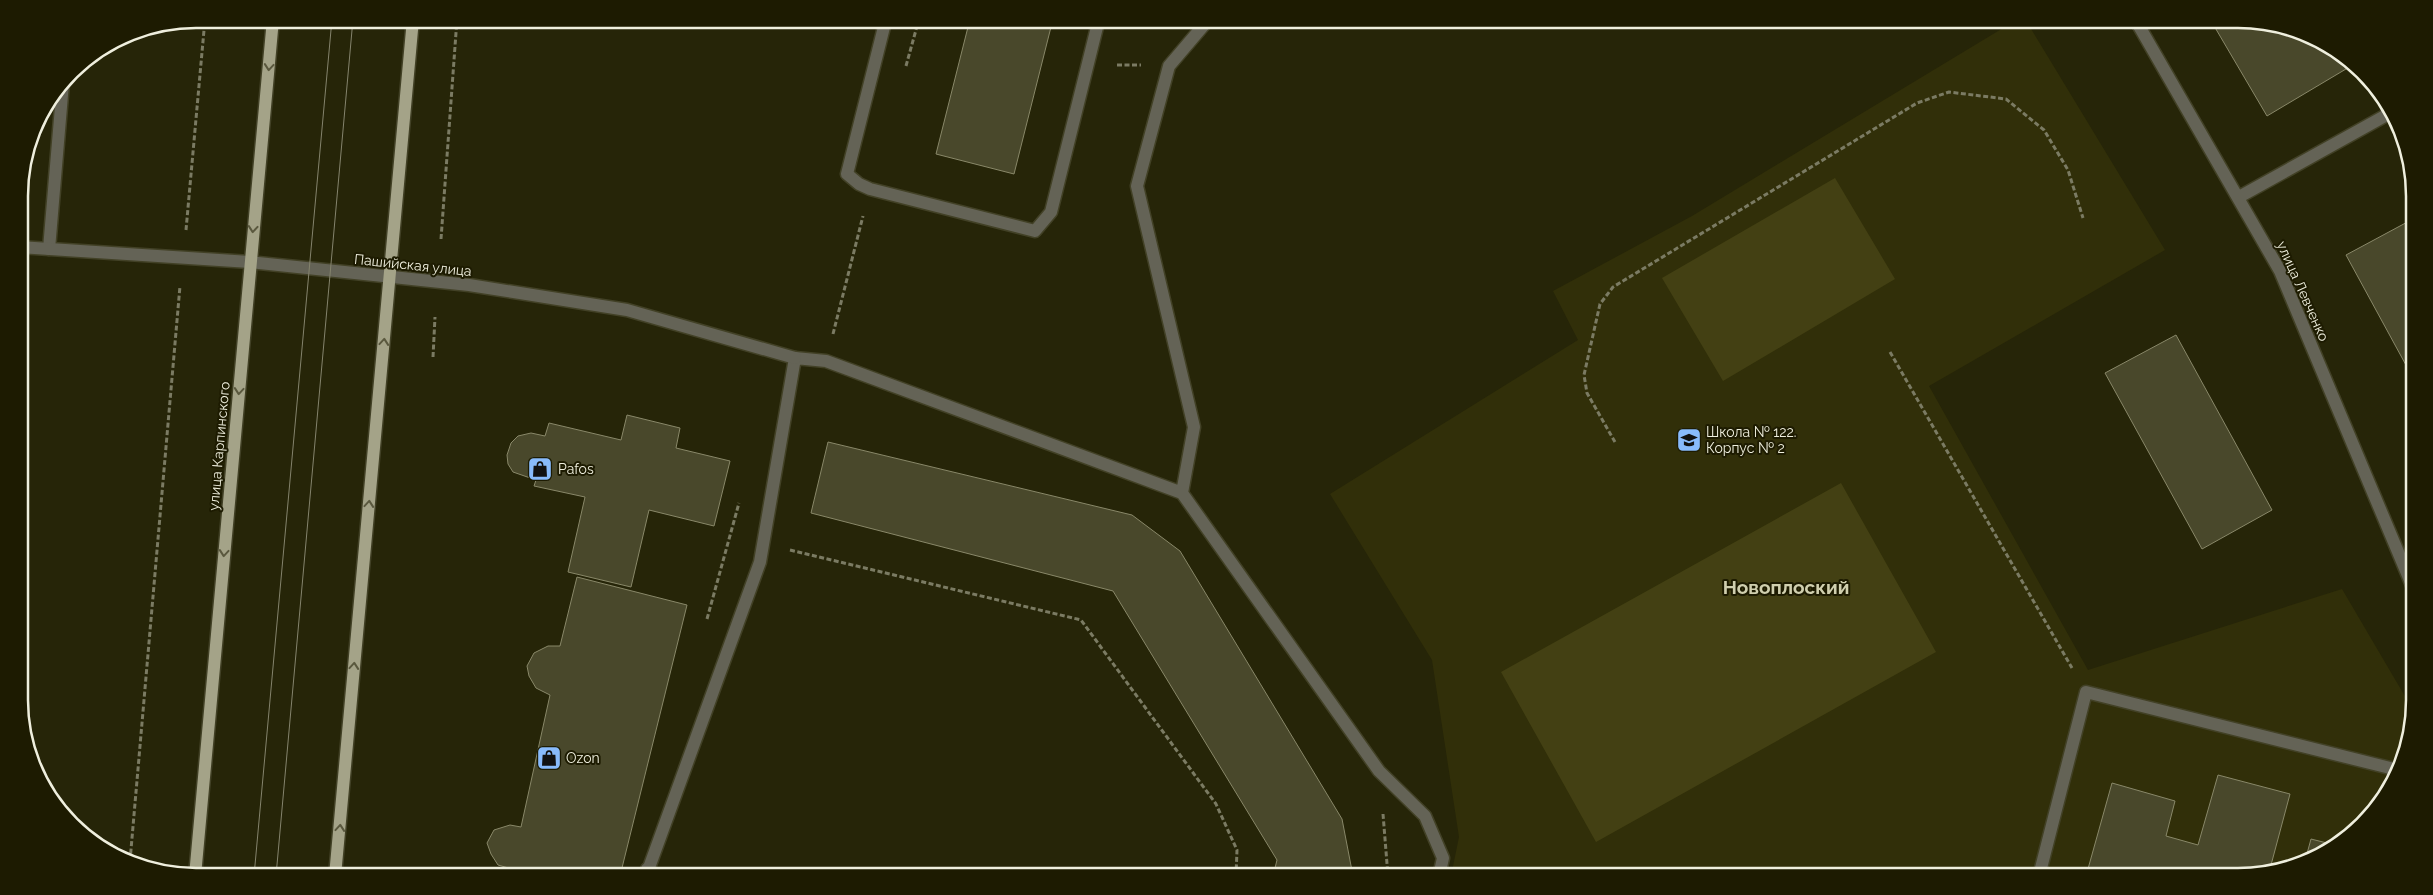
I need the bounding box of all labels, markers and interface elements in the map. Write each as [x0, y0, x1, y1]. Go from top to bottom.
one-way arrow [263, 64, 274, 72]
one-way arrow [248, 225, 259, 233]
street label: улица Левченко [2274, 238, 2332, 344]
street label: Пашийская улица [353, 251, 473, 279]
one-way arrow [378, 338, 389, 346]
street label: улица Карпинского [205, 381, 233, 511]
one-way arrow [234, 387, 245, 395]
place label: Школа № 122. Корпус № 2 [1706, 424, 1796, 456]
school or university icon: Школа № 122. Корпус № 2 [1676, 427, 1702, 453]
shop icon: Pafos [527, 456, 553, 482]
place label: Pafos [558, 461, 594, 477]
one-way arrow [363, 500, 374, 508]
one-way arrow [219, 549, 230, 557]
district label: Новоплоский [1723, 576, 1849, 598]
one-way arrow [349, 662, 360, 670]
shop icon: Ozon [536, 745, 562, 771]
place label: Ozon [566, 750, 600, 766]
one-way arrow [334, 823, 345, 831]

